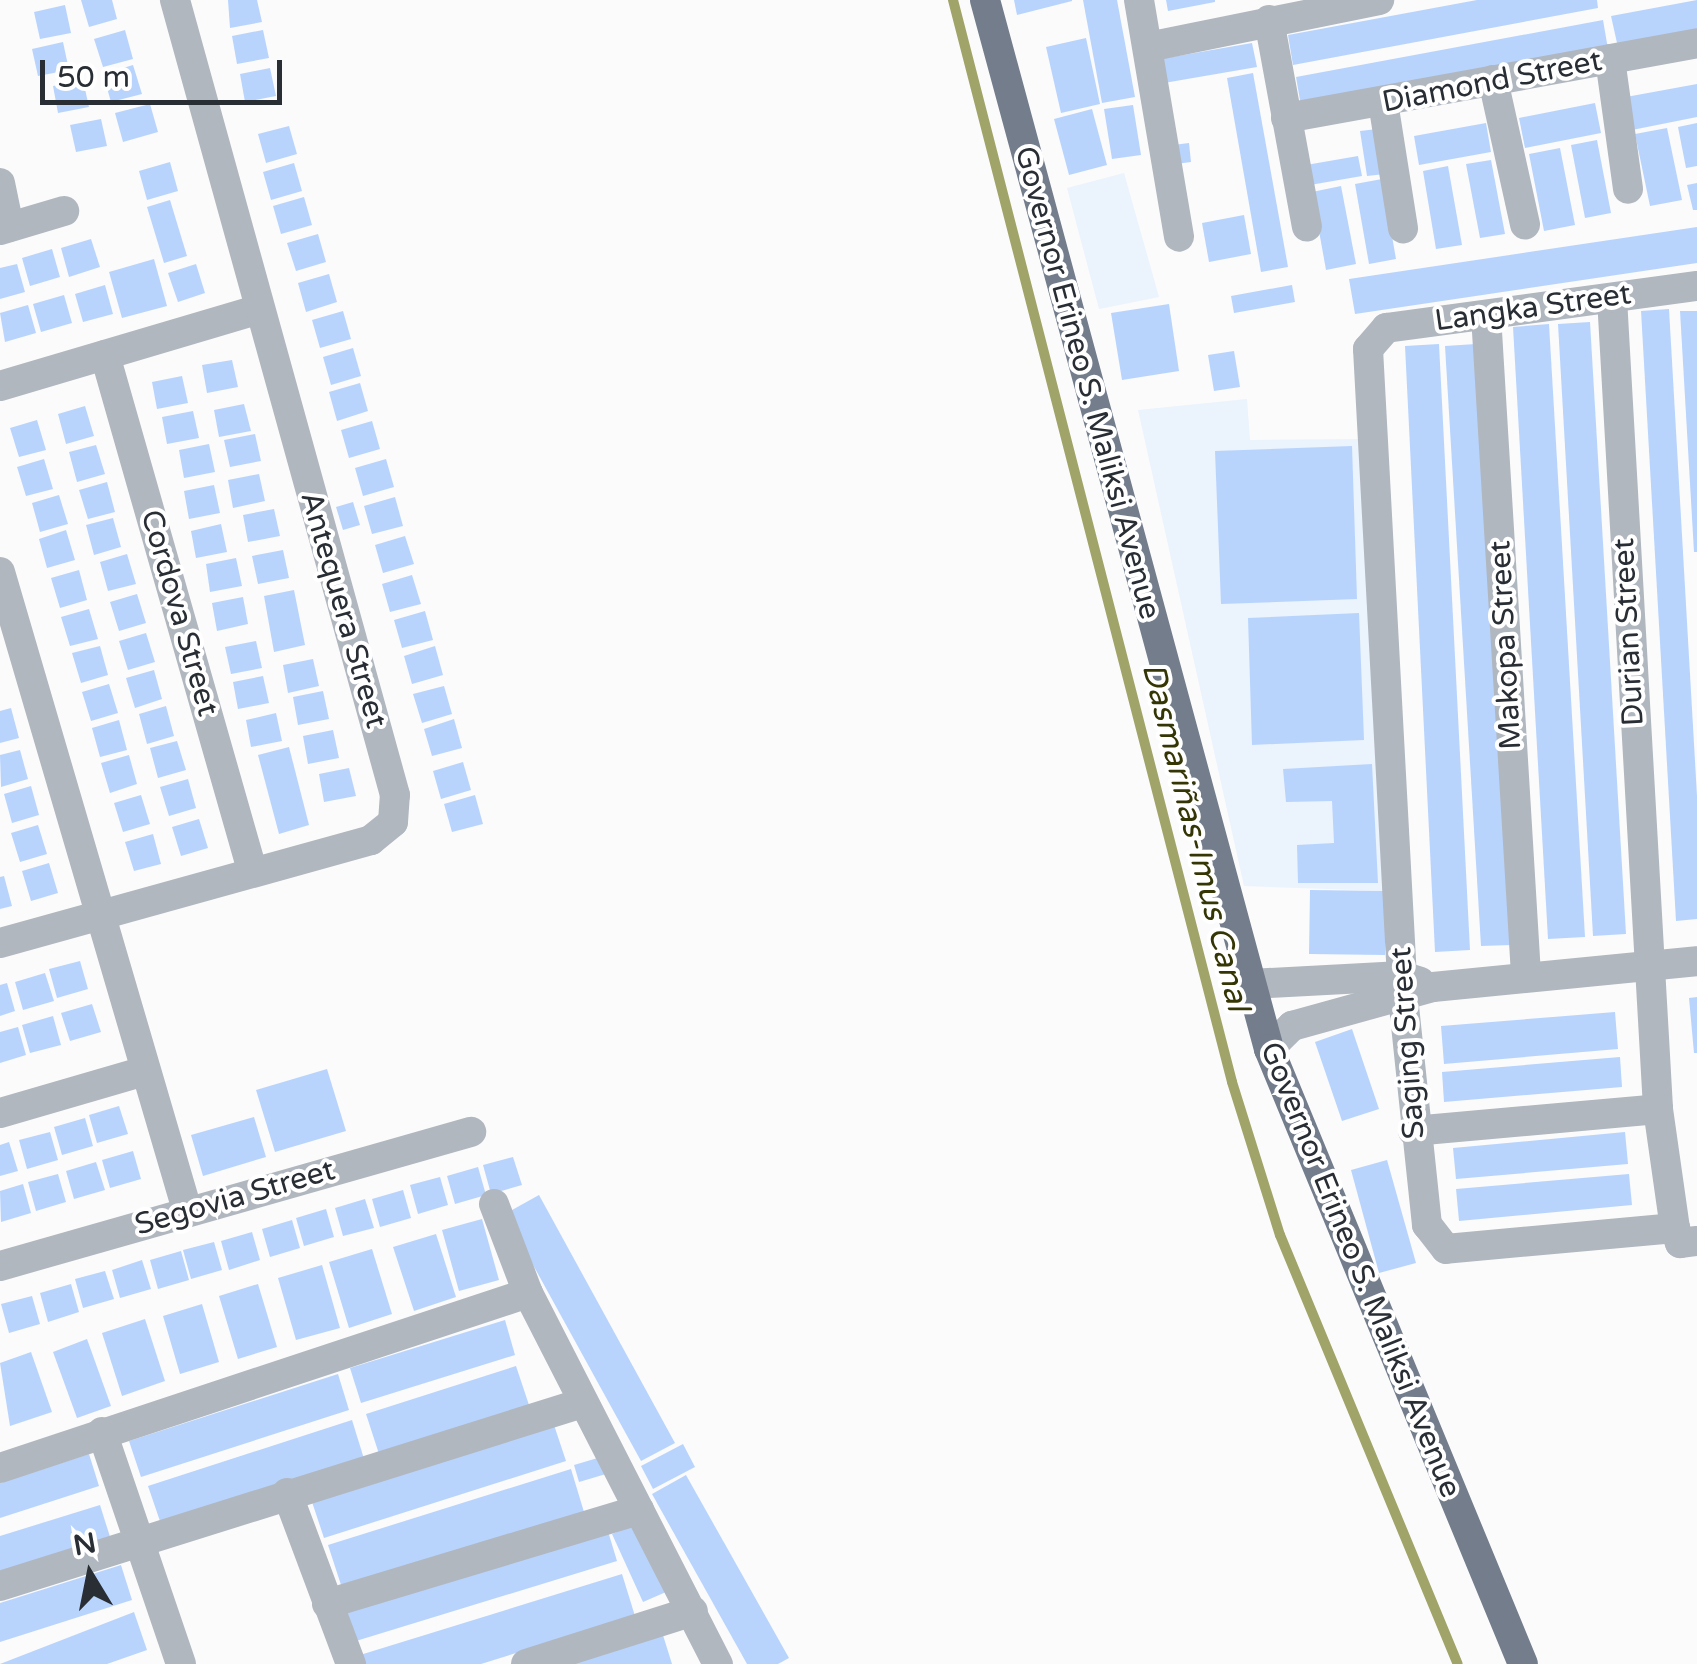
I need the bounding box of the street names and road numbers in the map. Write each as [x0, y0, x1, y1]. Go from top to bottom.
street label: Diamond Street [1379, 43, 1605, 121]
street label: Governor Erineo S. Maliksi Avenue [1006, 143, 1168, 623]
street label: Langka Street [1433, 276, 1633, 340]
street label: Antequera Street [292, 488, 394, 732]
street label: Cordova Street [132, 506, 226, 720]
street label: Durian Street [1606, 537, 1652, 727]
street label: Makopa Street [1483, 539, 1529, 751]
street label: Saging Street [1383, 946, 1433, 1140]
street label: Governor Erineo S. Maliksi Avenue [1252, 1037, 1468, 1503]
street label: Segovia Street [131, 1152, 339, 1244]

